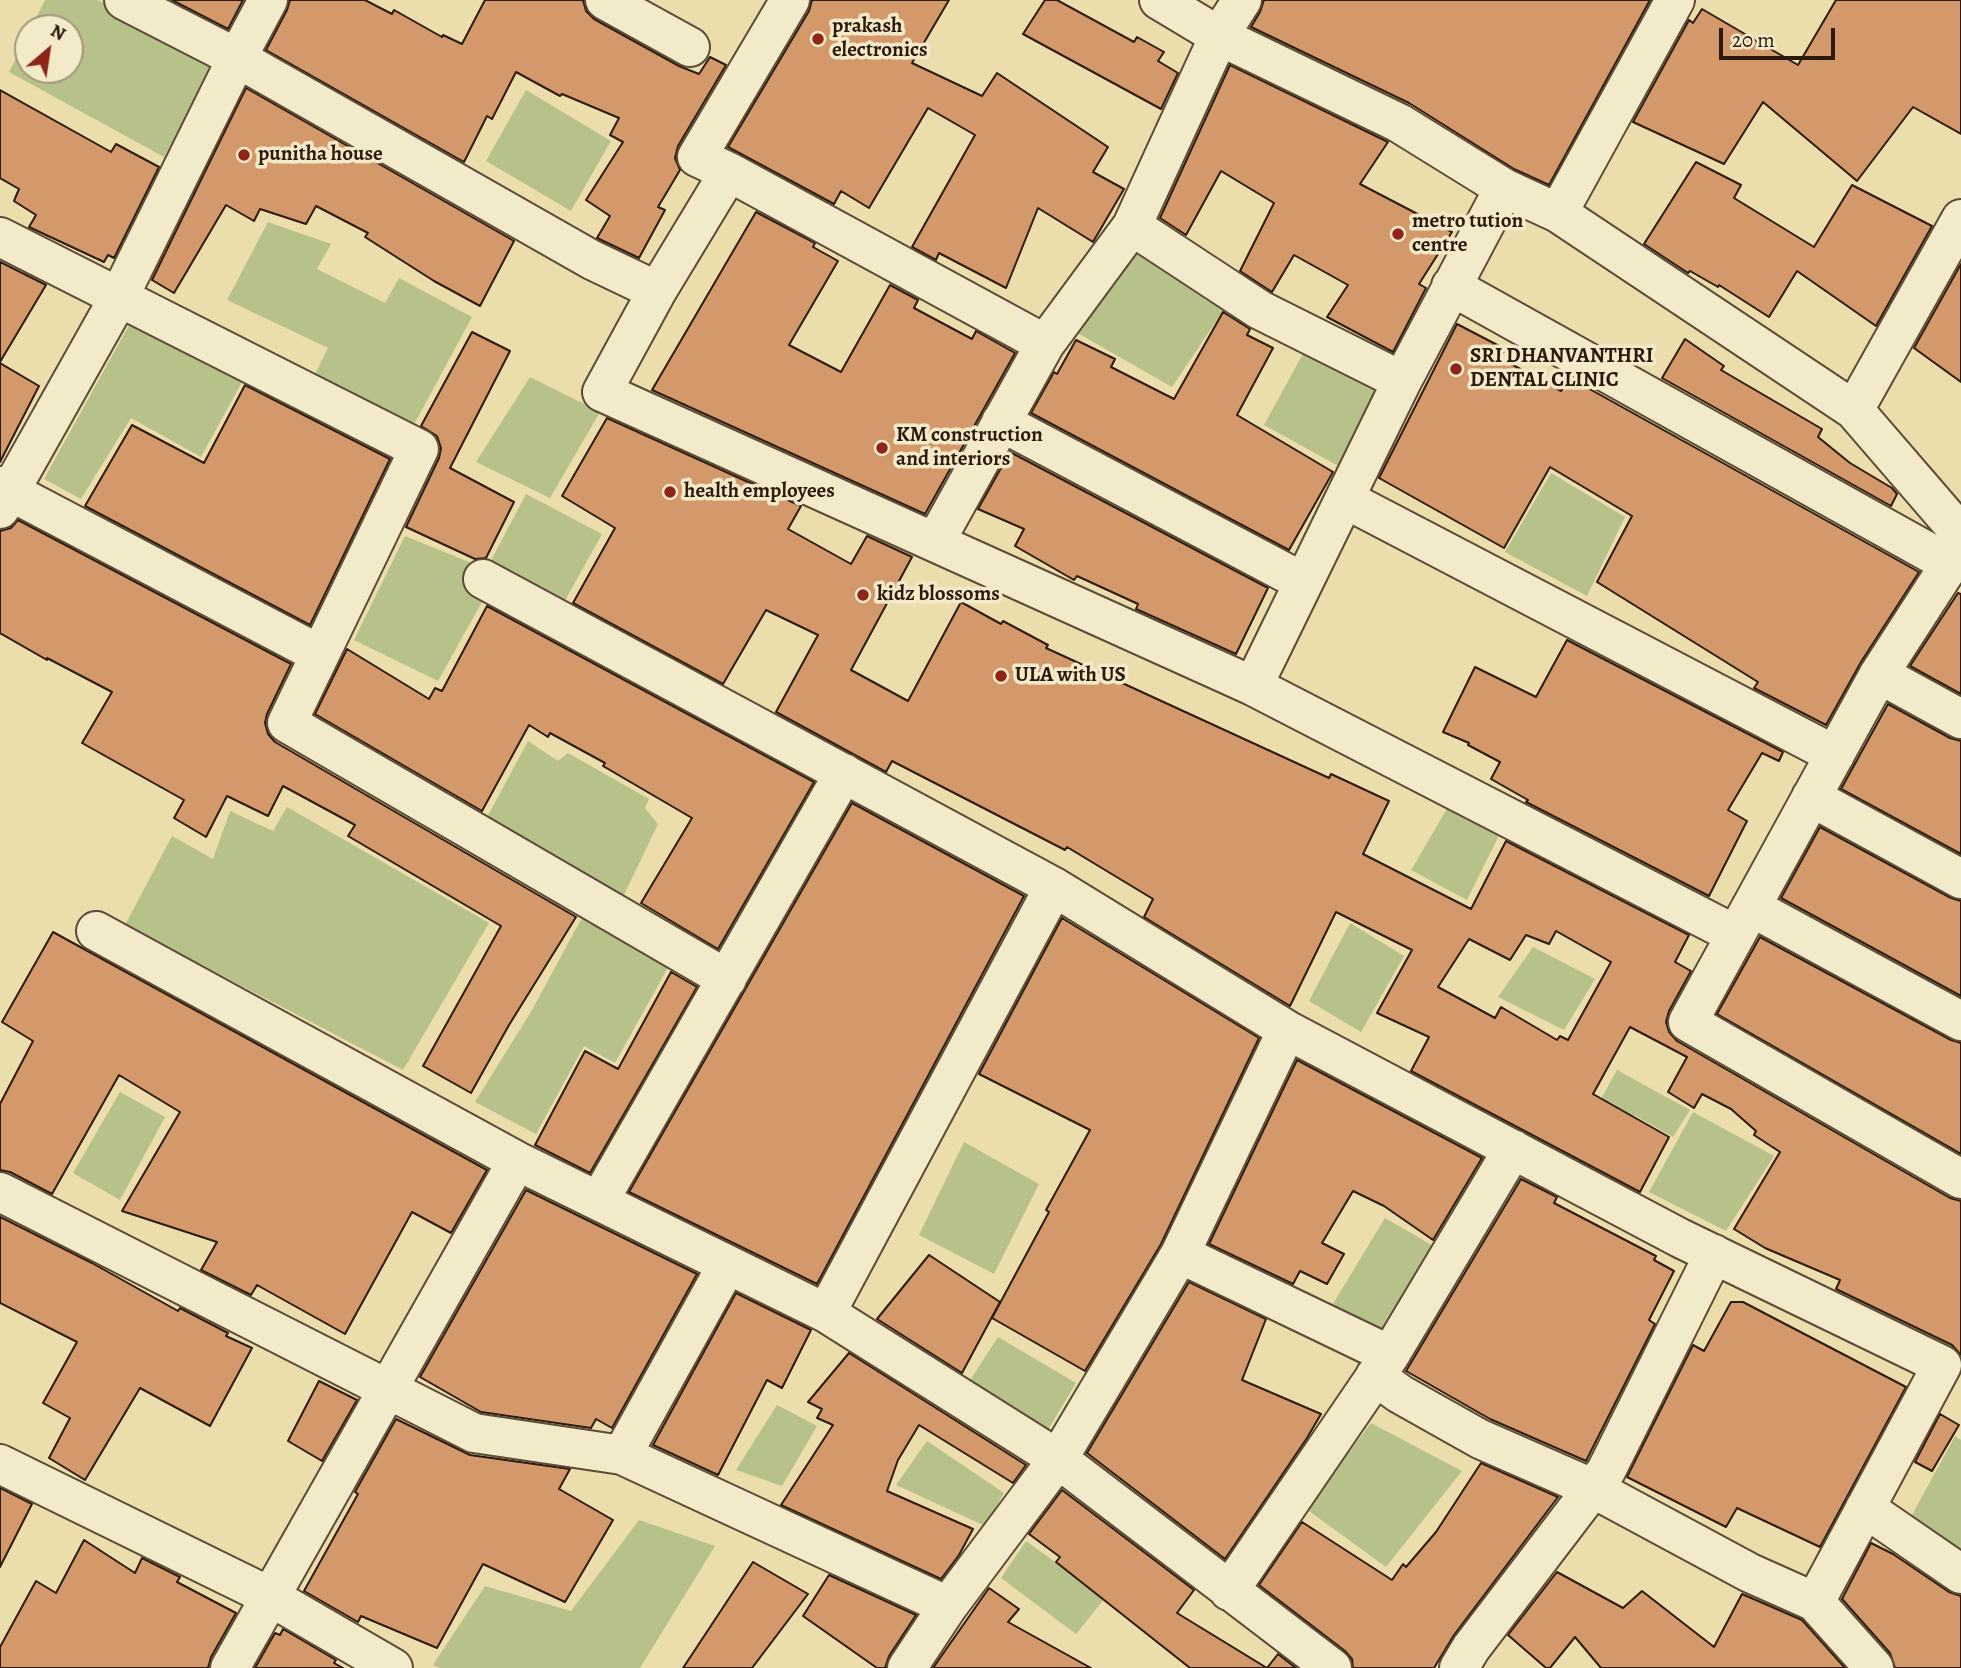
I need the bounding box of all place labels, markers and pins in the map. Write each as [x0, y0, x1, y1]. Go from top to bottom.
place label: prakash electronics [832, 14, 928, 64]
marker: prakash electronics [810, 31, 826, 47]
place label: punitha house [258, 142, 383, 168]
marker: punitha house [236, 147, 252, 163]
place label: metro tution centre [1412, 209, 1523, 259]
marker: metro tution centre [1390, 226, 1406, 242]
place label: SRI DHANVANTHRI DENTAL CLINIC [1470, 344, 1653, 394]
marker: SRI DHANVANTHRI DENTAL CLINIC [1448, 361, 1464, 377]
place label: KM construction and interiors [896, 423, 1043, 473]
marker: KM construction and interiors [874, 440, 890, 456]
place label: health employees [684, 479, 835, 505]
marker: health employees [662, 484, 678, 500]
place label: kidz blossoms [877, 582, 1000, 608]
marker: kidz blossoms [855, 587, 871, 603]
place label: ULA with US [1015, 663, 1126, 689]
marker: ULA with US [993, 668, 1009, 684]

